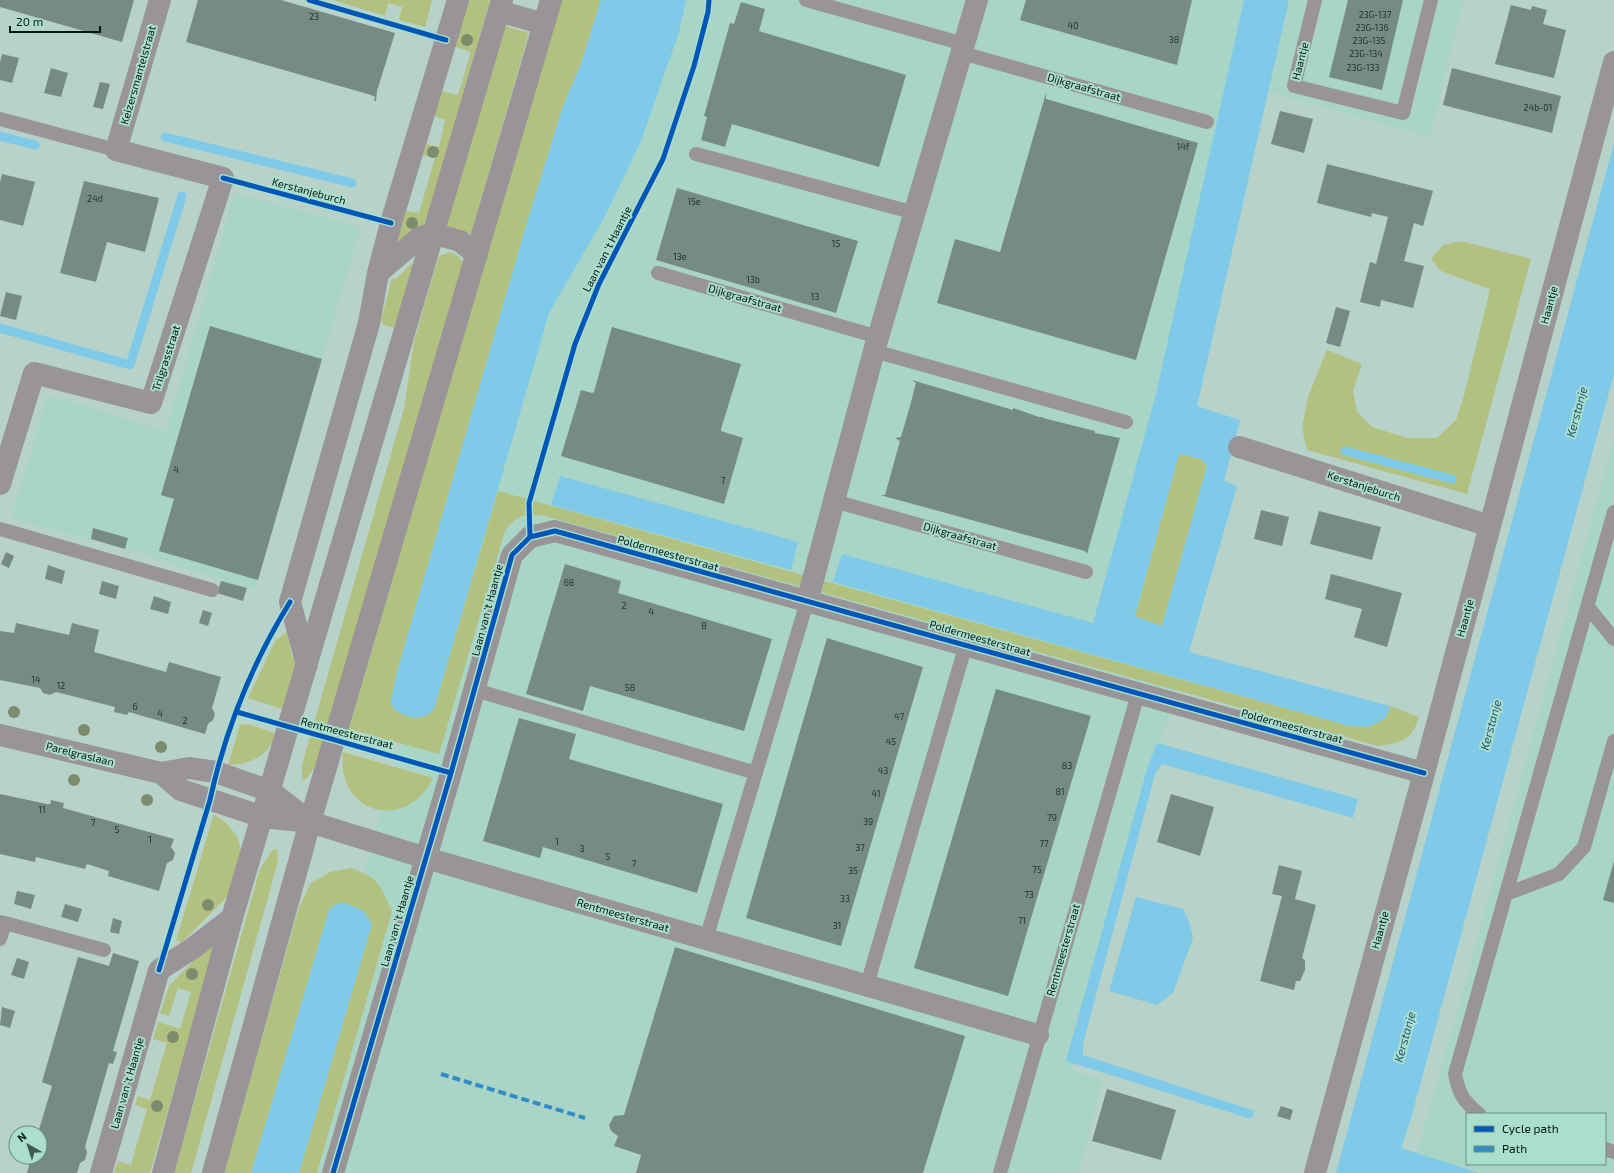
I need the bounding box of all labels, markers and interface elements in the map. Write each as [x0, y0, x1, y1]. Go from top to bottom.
scale bar [10, 8, 100, 34]
house number: 23G-137 [1359, 9, 1392, 20]
house number: 23 [309, 11, 319, 22]
text: 20 m [16, 14, 43, 28]
house number: 40 [1068, 20, 1078, 31]
house number: 23G-136 [1355, 22, 1389, 33]
street label: Keizersmantelstraat [117, 24, 158, 126]
house number: 38 [1169, 34, 1179, 45]
house number: 23G-135 [1353, 35, 1386, 46]
street label: Haantje [1289, 40, 1311, 81]
house number: 23G-134 [1349, 48, 1383, 59]
house number: 23G-133 [1346, 62, 1380, 73]
street label: Dijkgraafstraat [1046, 70, 1122, 104]
house number: 24b-01 [1524, 102, 1552, 113]
house number: 14f [1177, 141, 1190, 152]
street label: Kerstanjeburch [270, 174, 348, 208]
house number: 24d [87, 193, 103, 204]
house number: 15e [687, 196, 701, 207]
street label: Laan van 't Haantje [579, 204, 635, 294]
house number: 15 [832, 238, 840, 249]
house number: 13e [673, 251, 687, 262]
house number: 13b [746, 274, 760, 285]
street label: Dijkgraafstraat [707, 281, 783, 315]
street label: Haantje [1537, 284, 1561, 325]
house number: 13 [811, 291, 819, 302]
street label: Trilgrasstraat [149, 323, 182, 392]
water label: Kerstanje [1563, 384, 1591, 439]
house number: 4 [173, 464, 179, 475]
street label: Kerstanjeburch [1326, 468, 1402, 504]
house number: 7 [721, 475, 726, 486]
street label: Dijkgraafstraat [922, 519, 998, 553]
street label: Poldermeesterstraat [616, 532, 720, 573]
street label: Laan van 't Haantje [468, 562, 506, 657]
house number: 68 [564, 577, 574, 588]
street label: Haantje [1453, 597, 1477, 638]
house number: 2 [621, 600, 627, 611]
house number: 4 [648, 606, 654, 617]
street label: Poldermeesterstraat [928, 617, 1032, 658]
house number: 8 [701, 620, 707, 631]
house number: 14 [31, 674, 41, 685]
house number: 12 [57, 680, 65, 691]
house number: 58 [625, 682, 635, 693]
water label: Kerstanje [1477, 697, 1505, 752]
house number: 6 [132, 701, 138, 712]
street label: Poldermeesterstraat [1240, 706, 1344, 745]
house number: 4 [157, 708, 163, 719]
house number: 47 [894, 711, 904, 722]
street label: Rentmeesterstraat [299, 714, 395, 751]
house number: 2 [182, 715, 188, 726]
house number: 45 [886, 736, 896, 747]
street label: Parelgraslaan [45, 739, 116, 768]
house number: 83 [1062, 760, 1072, 771]
house number: 43 [878, 765, 888, 776]
house number: 81 [1055, 786, 1065, 797]
house number: 41 [871, 788, 881, 799]
house number: 11 [38, 804, 46, 815]
house number: 79 [1047, 812, 1057, 823]
house number: 39 [863, 816, 873, 827]
house number: 7 [91, 817, 96, 828]
house number: 5 [115, 824, 120, 835]
house number: 1 [148, 834, 152, 845]
house number: 1 [555, 836, 559, 847]
house number: 77 [1039, 838, 1049, 849]
house number: 37 [855, 842, 865, 853]
house number: 3 [579, 843, 585, 854]
house number: 5 [606, 851, 611, 862]
house number: 7 [632, 858, 637, 869]
house number: 75 [1032, 864, 1042, 875]
house number: 35 [848, 865, 858, 876]
street label: Laan van 't Haantje [377, 874, 417, 968]
house number: 73 [1024, 889, 1034, 900]
house number: 33 [840, 893, 850, 904]
street label: Rentmeesterstraat [576, 895, 671, 934]
street label: Rentmeesterstraat [1043, 902, 1082, 997]
street label: Haantje [1368, 909, 1392, 950]
house number: 71 [1018, 915, 1026, 926]
house number: 31 [833, 920, 841, 931]
water label: Kerstanje [1391, 1009, 1419, 1064]
street label: Laan van 't Haantje [107, 1036, 147, 1130]
legend [1466, 1113, 1606, 1165]
text: Cycle path [1502, 1121, 1559, 1135]
north arrow [8, 1125, 48, 1165]
text: N [14, 1129, 29, 1144]
text: Path [1502, 1141, 1527, 1155]

